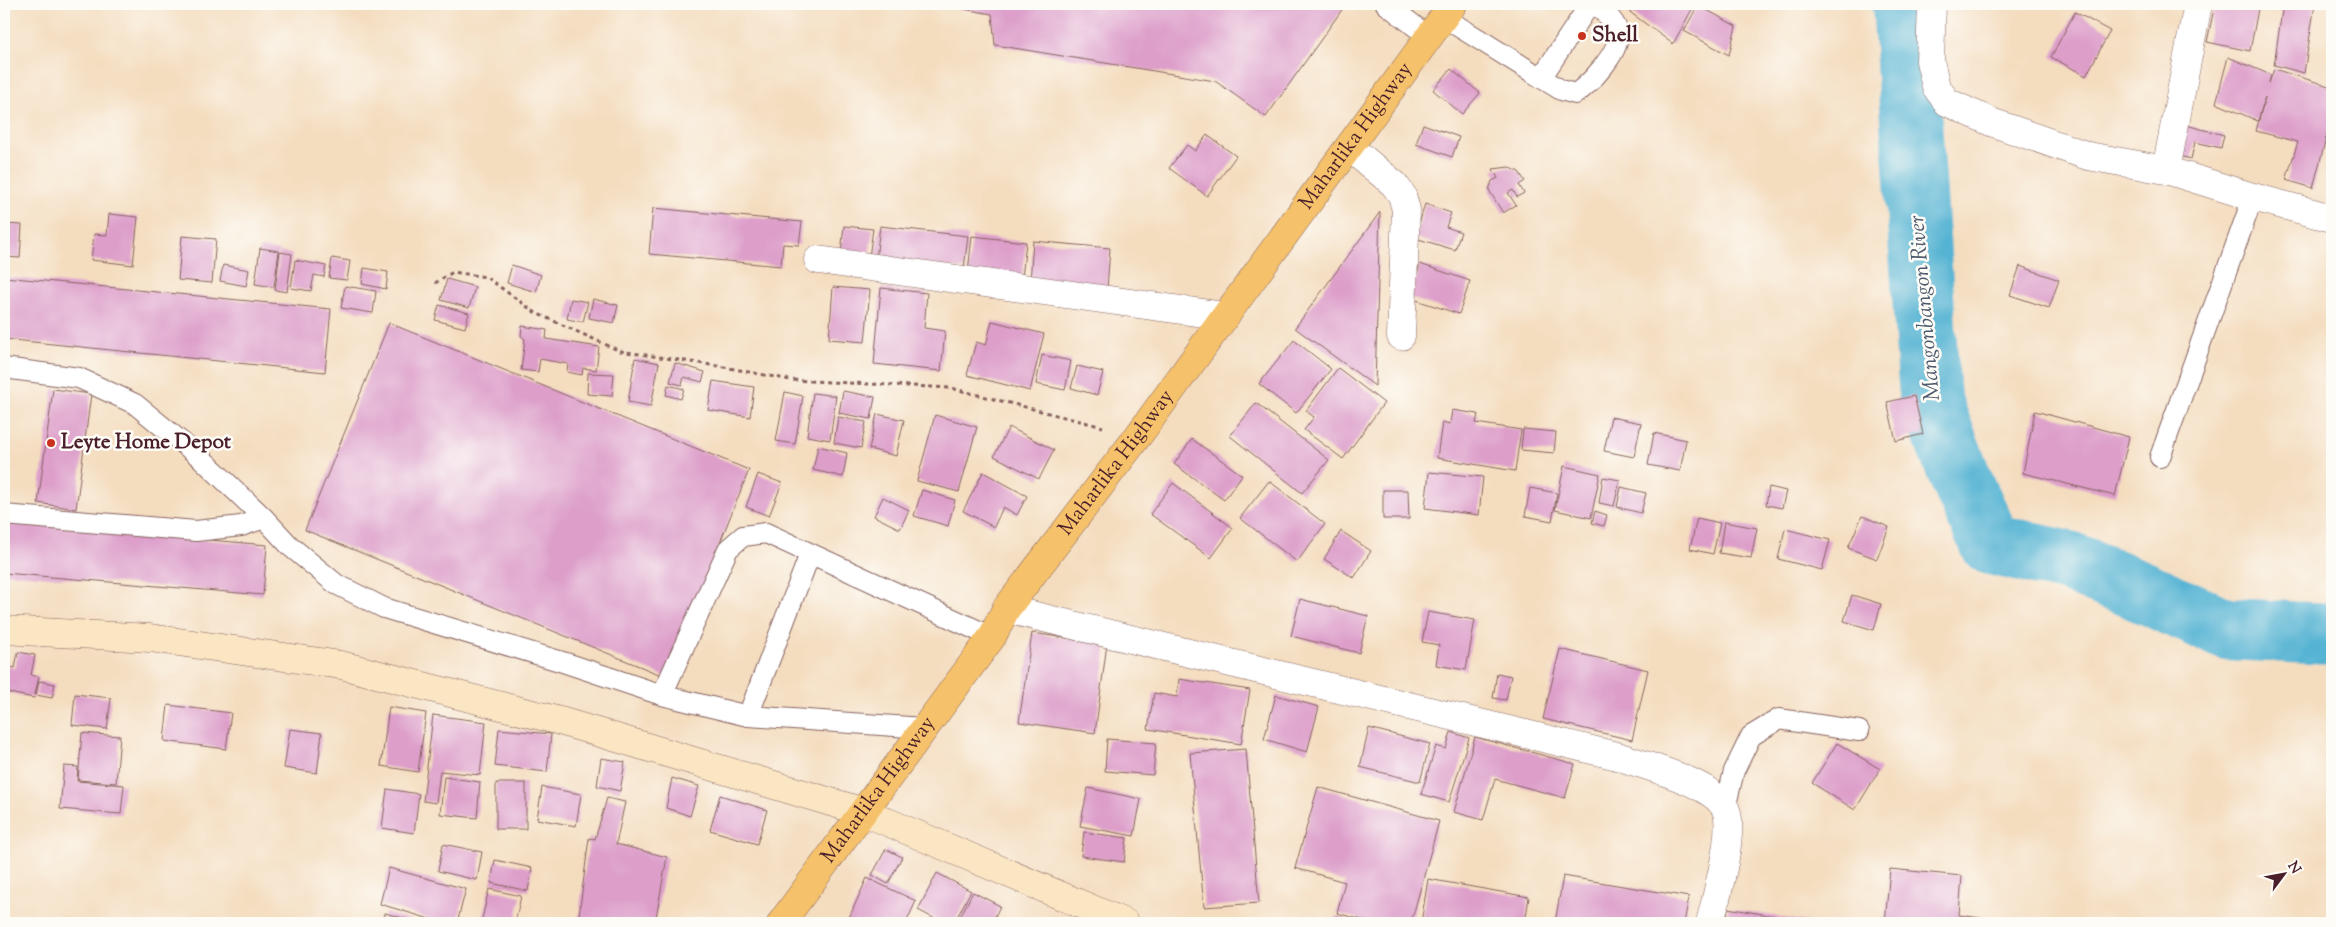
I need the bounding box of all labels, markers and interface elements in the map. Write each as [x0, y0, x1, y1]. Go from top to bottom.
place label: Shell [1592, 21, 1638, 51]
marker: Shell [1576, 30, 1588, 42]
street label: Maharlika Highway [1292, 56, 1421, 217]
water label: Mangonbangon River [1902, 214, 1950, 402]
street label: Maharlika Highway [1052, 383, 1182, 543]
place label: Leyte Home Depot [61, 428, 232, 458]
marker: Leyte Home Depot [45, 437, 57, 449]
street label: Maharlika Highway [815, 710, 944, 870]
north arrow [2258, 850, 2308, 900]
text: N [2282, 858, 2305, 878]

